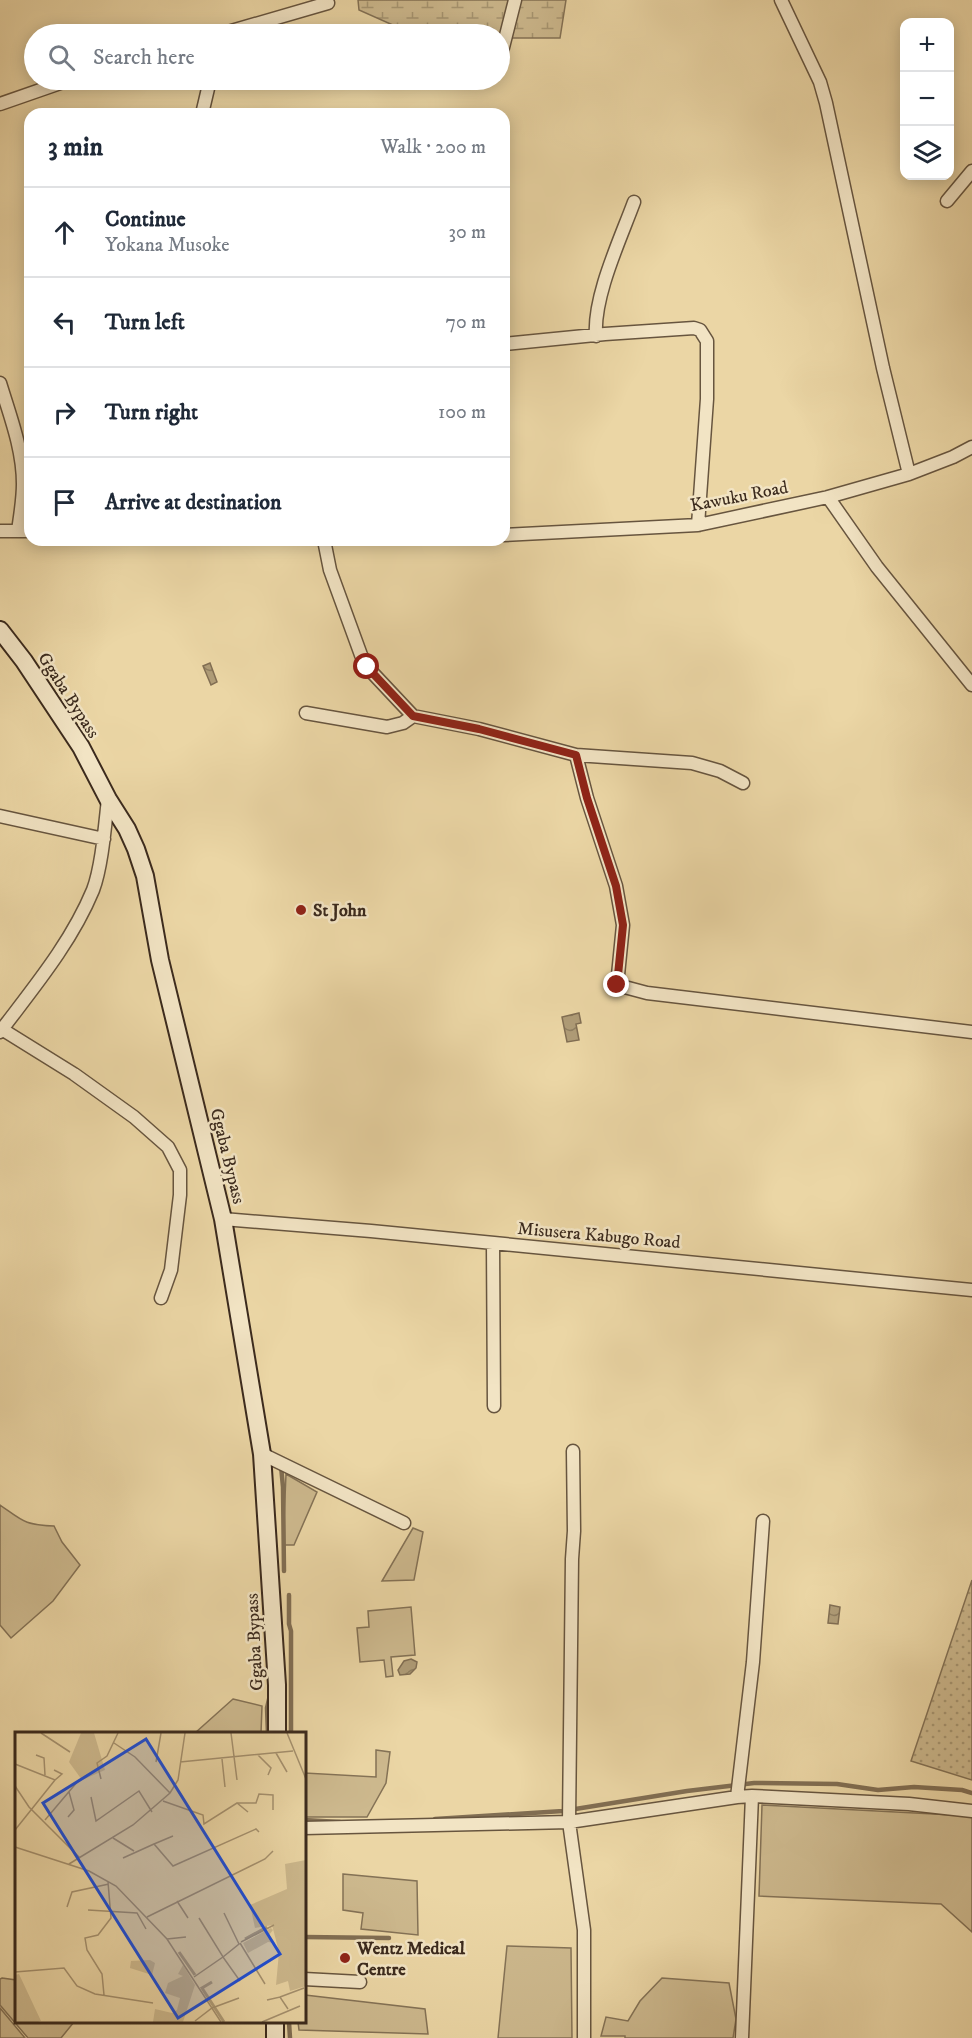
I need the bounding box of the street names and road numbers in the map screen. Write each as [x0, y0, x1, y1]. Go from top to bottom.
street label: Kawuku Road [688, 477, 790, 517]
street label: Ggaba Bypass [32, 649, 104, 742]
street label: Ggaba Bypass [205, 1106, 250, 1206]
street label: Misusera Kabugo Road [516, 1218, 681, 1254]
street label: Ggaba Bypass [241, 1593, 269, 1691]

